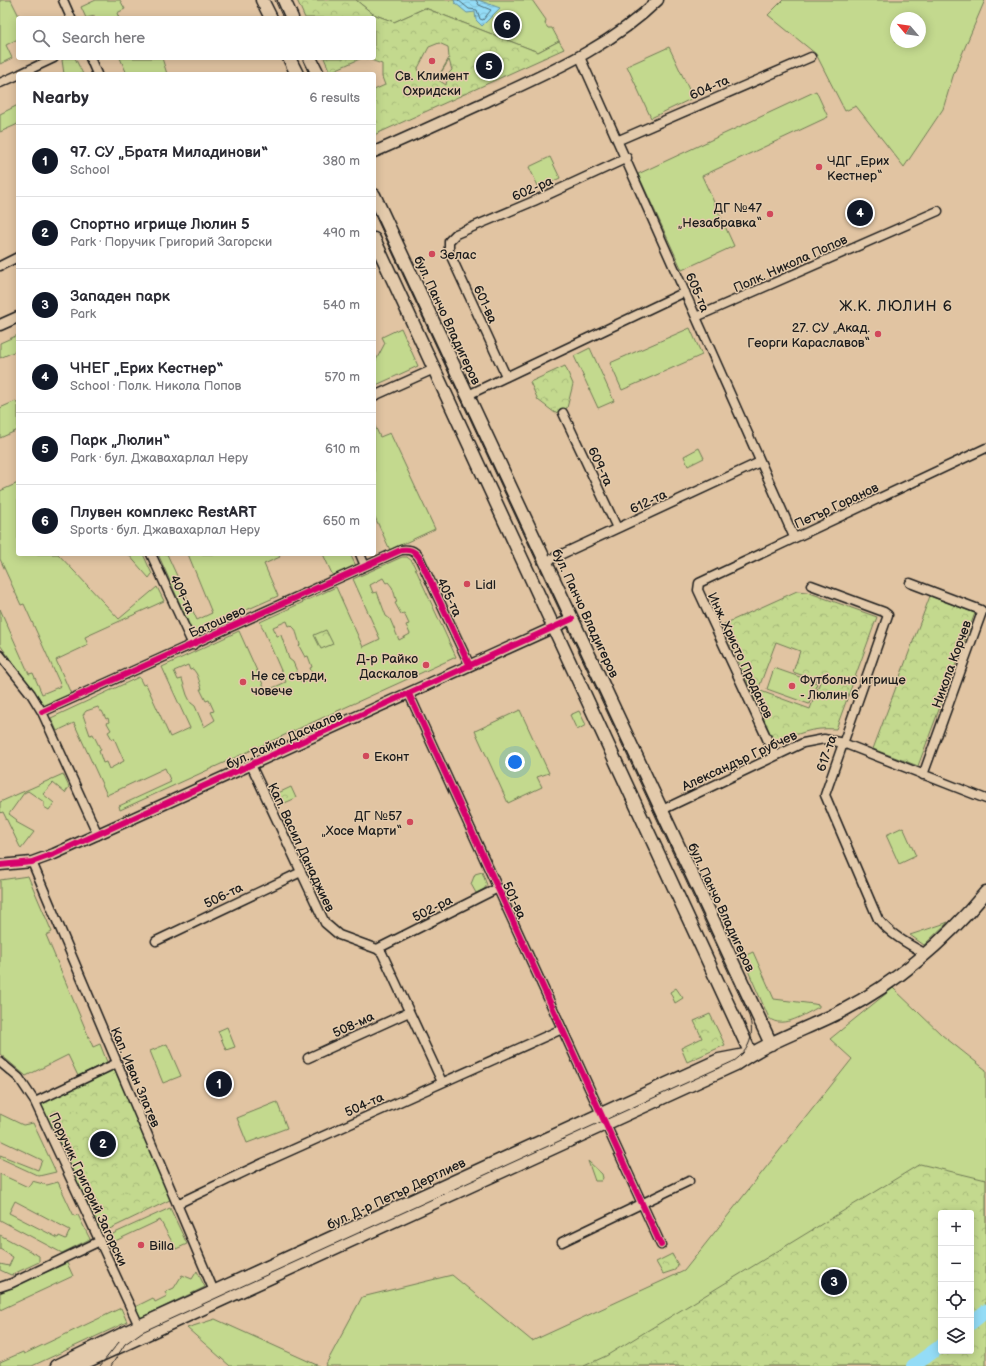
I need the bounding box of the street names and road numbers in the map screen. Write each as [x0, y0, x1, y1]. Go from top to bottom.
street label: 604-та [687, 72, 732, 104]
street label: 602-ра [509, 173, 556, 205]
street label: Полк. Никола Попов [731, 231, 850, 296]
street label: бул. Панчо Владигеров [410, 254, 484, 387]
street label: 605-та [682, 270, 713, 315]
street label: 601-ва [470, 283, 501, 326]
street label: 609-та [584, 444, 616, 489]
street label: Петър Горанов [792, 479, 881, 532]
street label: 612-та [627, 486, 670, 517]
street label: бул. Панчо Владигеров [548, 547, 622, 680]
street label: 409-та [166, 572, 198, 617]
street label: 405-та [433, 575, 465, 620]
street label: Инж. Христо Проданов [704, 590, 776, 721]
street label: Батошево [187, 602, 248, 641]
street label: Никола Корчев [929, 618, 975, 710]
street label: бул. Райко Даскалов [224, 707, 345, 773]
street label: Александър Грубчев [678, 727, 800, 795]
street label: 617-та [813, 733, 841, 774]
street label: Кап. Васил Данаджиев [264, 780, 338, 915]
street label: бул. Панчо Владигеров [684, 841, 758, 974]
street label: 501-ва [499, 879, 530, 922]
street label: 506-та [201, 880, 246, 912]
street label: 502-ра [410, 892, 455, 926]
street label: 508-ма [330, 1008, 377, 1041]
street label: Кап. Иван Златев [107, 1025, 163, 1130]
street label: 504-та [342, 1089, 387, 1121]
street label: Поручик Григорий Загорски [45, 1110, 131, 1269]
street label: бул. Д-р Петър Дертлиев [325, 1155, 468, 1233]

